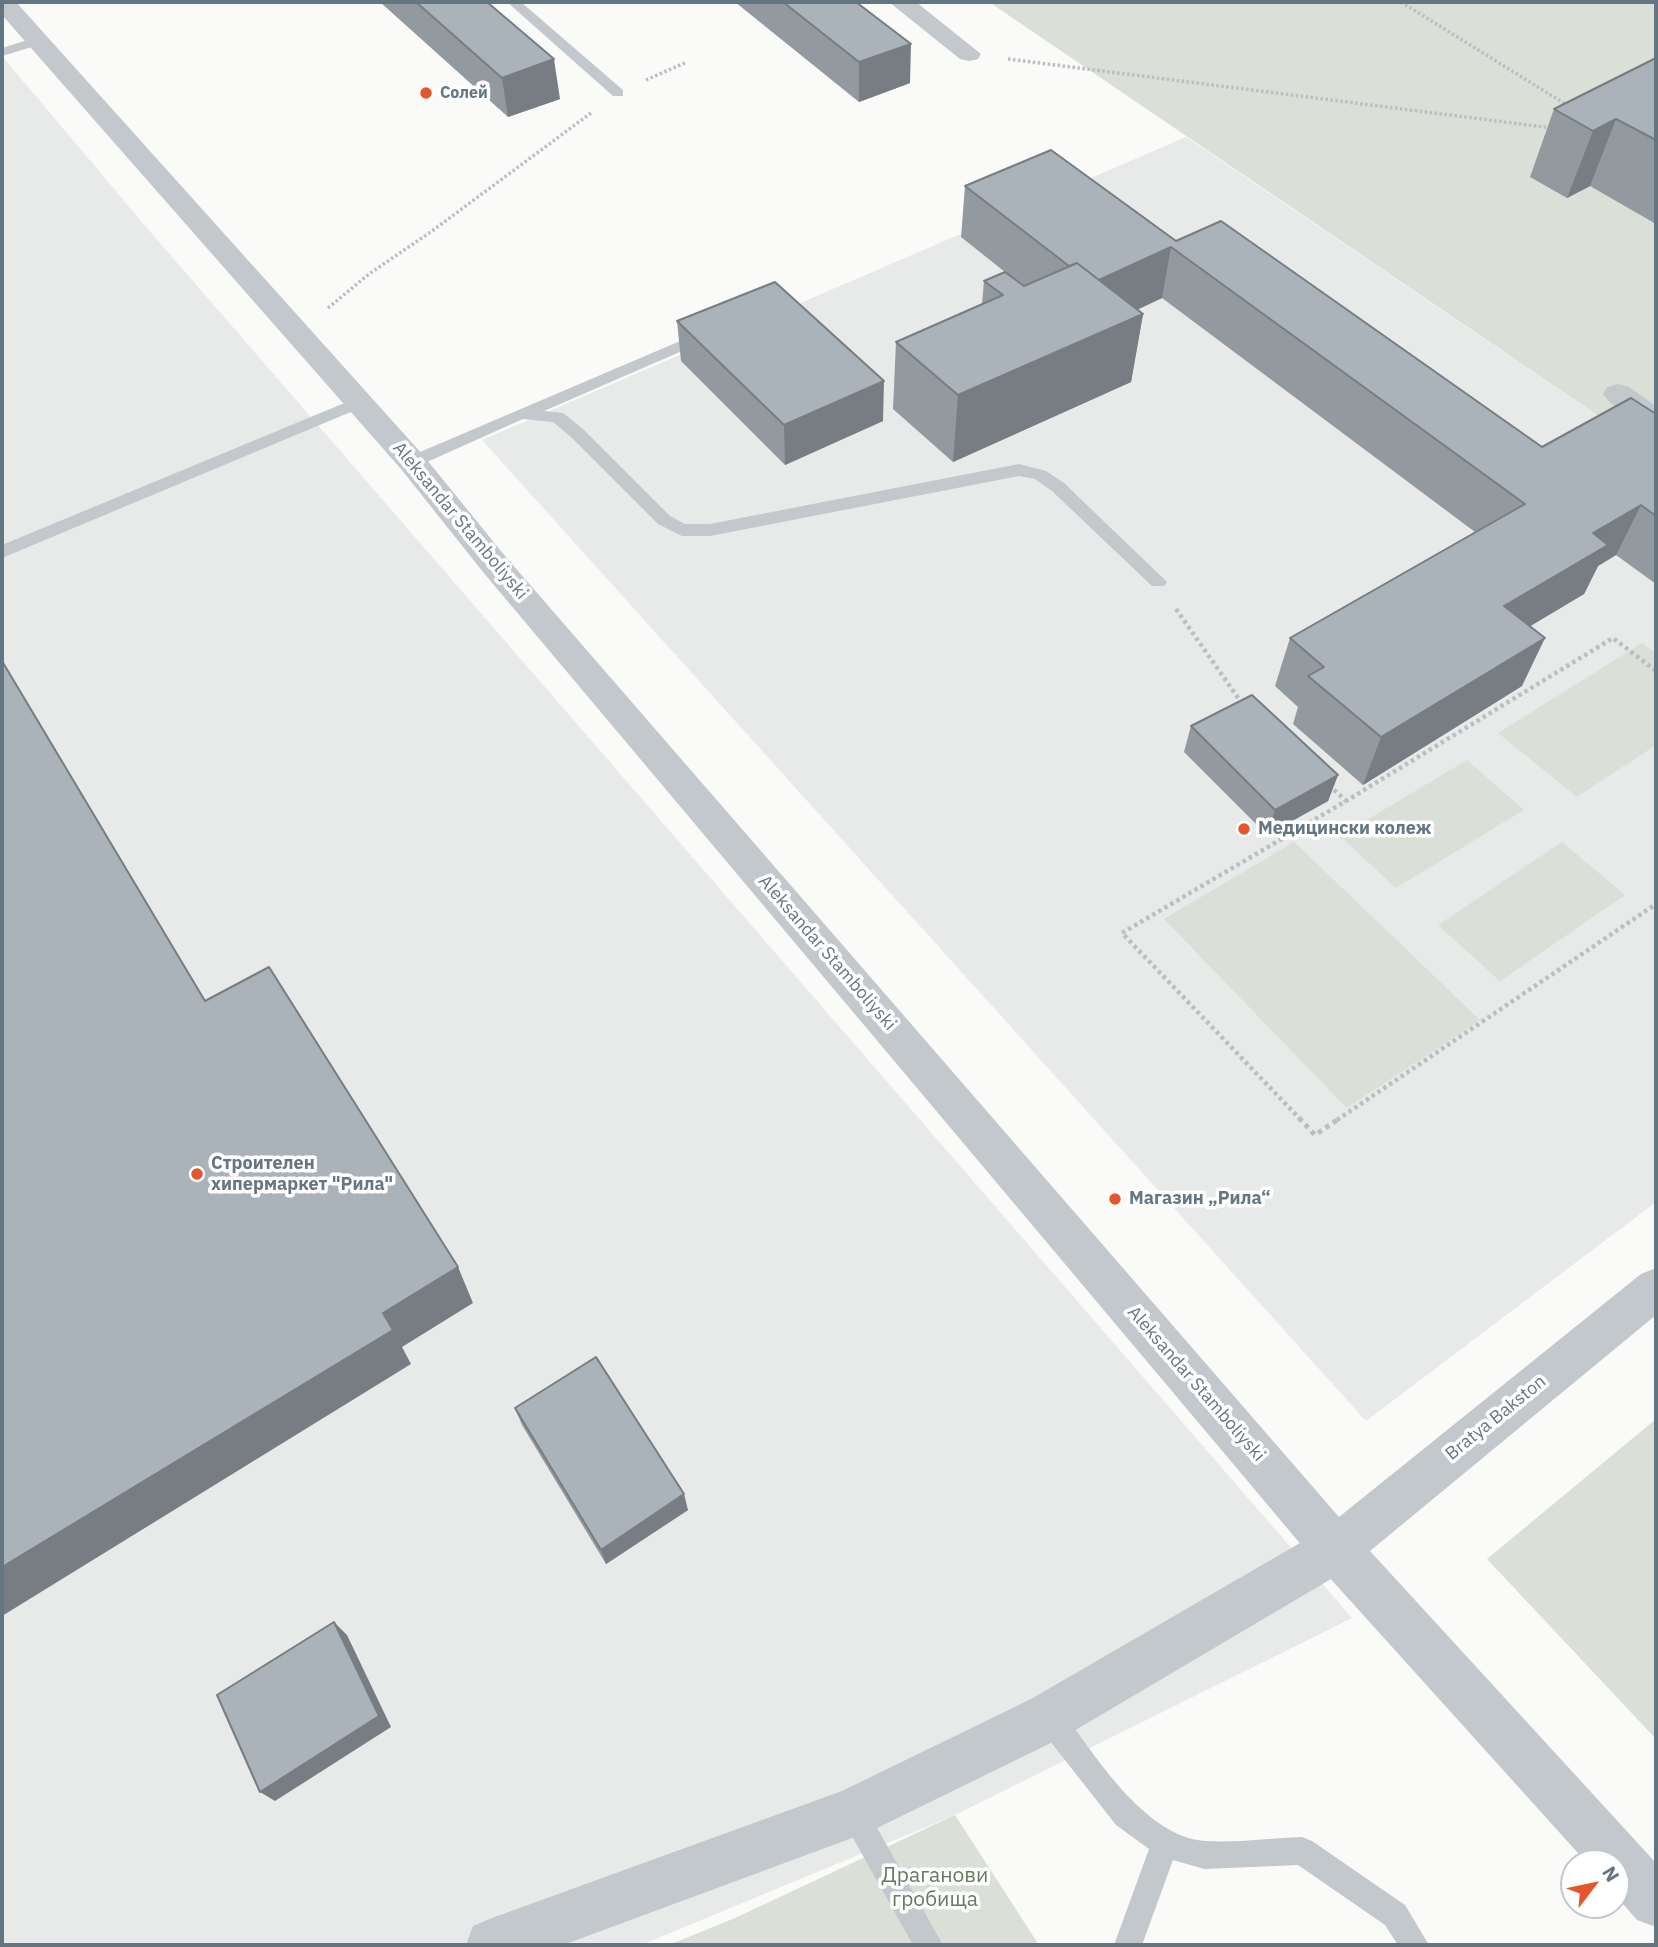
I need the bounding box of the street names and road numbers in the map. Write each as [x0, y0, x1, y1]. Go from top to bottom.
street label: Aleksandar Stamboliyski [388, 438, 532, 604]
street label: Aleksandar Stamboliyski [754, 871, 900, 1035]
street label: Aleksandar Stamboliyski [1123, 1302, 1269, 1466]
street label: Bratya Bakston [1442, 1371, 1550, 1465]

